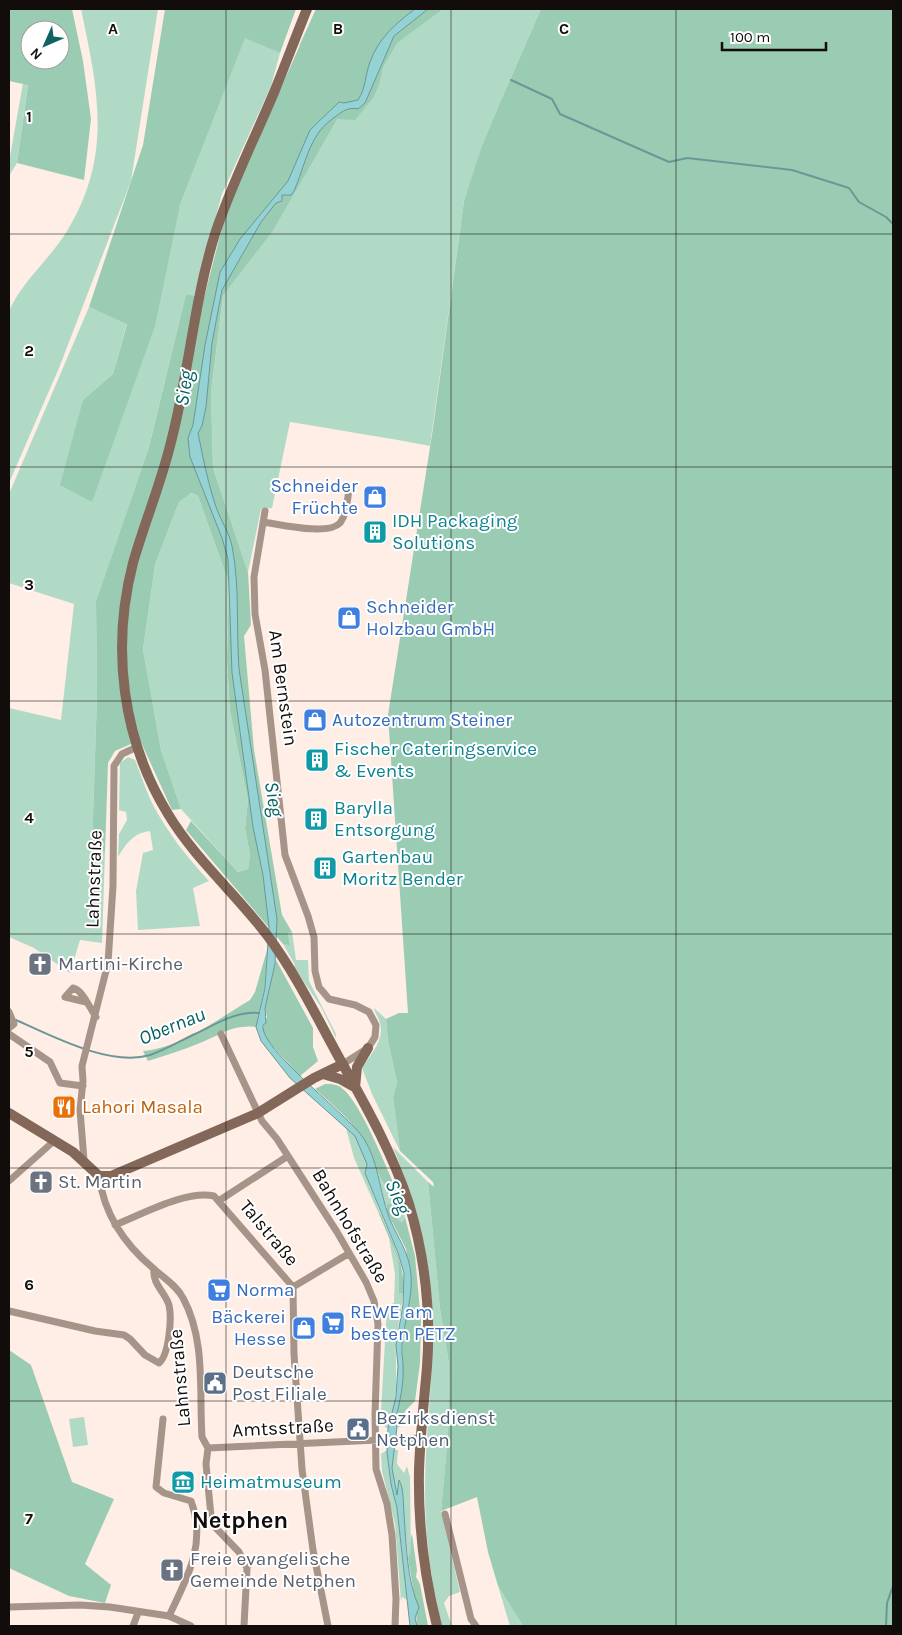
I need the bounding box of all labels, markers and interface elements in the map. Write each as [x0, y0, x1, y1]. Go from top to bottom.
text: A [108, 19, 118, 38]
text: B [333, 19, 343, 38]
text: C [559, 19, 569, 38]
north arrow [20, 20, 70, 70]
scale bar [722, 20, 826, 52]
text: 100 m [730, 28, 770, 46]
text: N [27, 44, 46, 63]
text: 1 [26, 107, 32, 126]
text: 2 [24, 341, 34, 360]
water label: Sieg [170, 368, 198, 407]
place label: Schneider Früchte [270, 475, 358, 519]
shop icon: Schneider Früchte [362, 484, 388, 510]
place label: IDH Packaging Solutions [392, 510, 518, 554]
building icon: IDH Packaging Solutions [362, 519, 388, 545]
text: 3 [24, 575, 34, 594]
place label: Schneider Holzbau GmbH [366, 596, 495, 640]
shop icon: Schneider Holzbau GmbH [336, 605, 362, 631]
street label: Am Bernstein [264, 628, 302, 748]
shop icon: Autozentrum Steiner [302, 707, 328, 733]
place label: Autozentrum Steiner [332, 709, 512, 731]
place label: Fischer Cateringservice & Events [334, 738, 537, 782]
building icon: Fischer Cateringservice & Events [304, 747, 330, 773]
water label: Sieg [260, 780, 288, 819]
place label: Barylla Entsorgung [334, 797, 435, 841]
building icon: Barylla Entsorgung [303, 806, 329, 832]
text: 4 [24, 808, 34, 827]
street label: Lahnstraße [81, 830, 107, 928]
place label: Gartenbau Moritz Bender [342, 846, 463, 890]
building icon: Gartenbau Moritz Bender [312, 855, 338, 881]
church icon: Martini-Kirche [27, 951, 53, 977]
place label: Martini-Kirche [58, 953, 183, 975]
water label: Obernau [135, 1002, 209, 1050]
text: 5 [24, 1042, 34, 1061]
restaurant icon: Lahori Masala [51, 1094, 77, 1120]
place label: Lahori Masala [82, 1096, 203, 1118]
street label: Bahnhofstraße [307, 1165, 393, 1287]
church icon: St. Martin [28, 1169, 54, 1195]
place label: St. Martin [58, 1171, 142, 1193]
water label: Sieg [380, 1176, 416, 1219]
street label: Talstraße [235, 1195, 303, 1271]
text: 6 [24, 1275, 34, 1294]
supermarket icon: Norma [206, 1277, 232, 1303]
place label: Norma [236, 1279, 294, 1301]
place label: REWE am besten PETZ [350, 1301, 456, 1345]
place label: Bäckerei Hesse [211, 1306, 286, 1350]
supermarket icon: REWE am besten PETZ [320, 1310, 346, 1336]
shop icon: Bäckerei Hesse [291, 1315, 317, 1341]
street label: Lahnstraße [165, 1328, 195, 1428]
place label: Deutsche Post Filiale [232, 1361, 327, 1405]
public building icon: Deutsche Post Filiale [202, 1370, 228, 1396]
place label: Bezirksdienst Netphen [376, 1407, 495, 1451]
street label: Amtsstraße [232, 1414, 334, 1442]
public building icon: Bezirksdienst Netphen [345, 1416, 371, 1442]
museum icon: Heimatmuseum [170, 1469, 196, 1495]
place label: Heimatmuseum [200, 1471, 342, 1493]
district label: Netphen [192, 1506, 288, 1534]
text: 7 [25, 1509, 33, 1528]
place label: Freie evangelische Gemeinde Netphen [190, 1548, 356, 1592]
church icon: Freie evangelische Gemeinde Netphen [159, 1557, 185, 1583]

